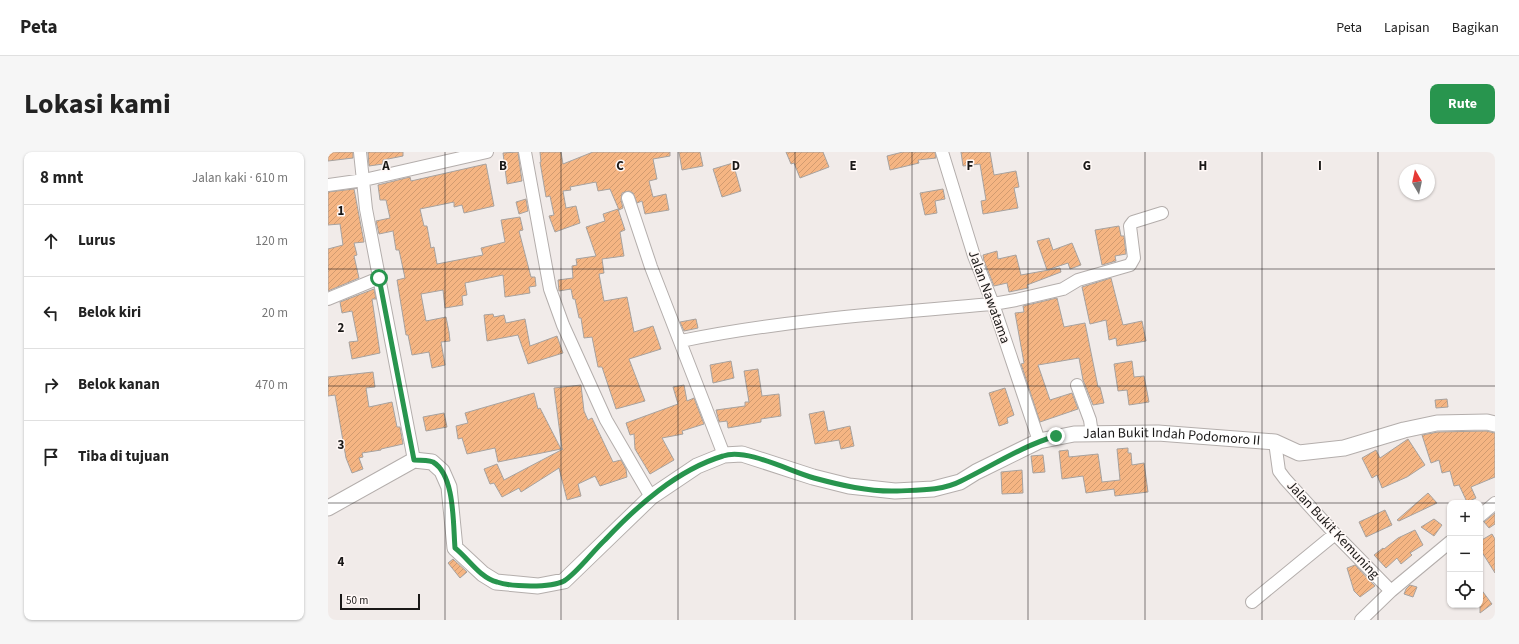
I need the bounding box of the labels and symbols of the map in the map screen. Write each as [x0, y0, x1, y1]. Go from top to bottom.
text: A [381, 157, 390, 175]
text: B [499, 157, 507, 175]
text: C [616, 157, 624, 175]
text: D [732, 157, 740, 175]
text: E [849, 157, 857, 175]
text: F [967, 157, 974, 175]
text: G [1083, 157, 1091, 175]
text: H [1199, 157, 1207, 175]
text: I [1318, 157, 1322, 175]
north arrow [1399, 164, 1435, 200]
text: 1 [338, 202, 345, 220]
street label: Jalan Nawatama [963, 248, 1015, 346]
route start [370, 269, 388, 287]
text: 2 [338, 319, 345, 337]
street label: Jalan Bukit Indah Podomoro II [1083, 423, 1261, 451]
route end [1047, 427, 1065, 445]
text: 3 [338, 436, 345, 454]
street label: Jalan Bukit Kemuning [1282, 476, 1384, 584]
text: 4 [338, 553, 345, 571]
scale bar [340, 592, 420, 611]

